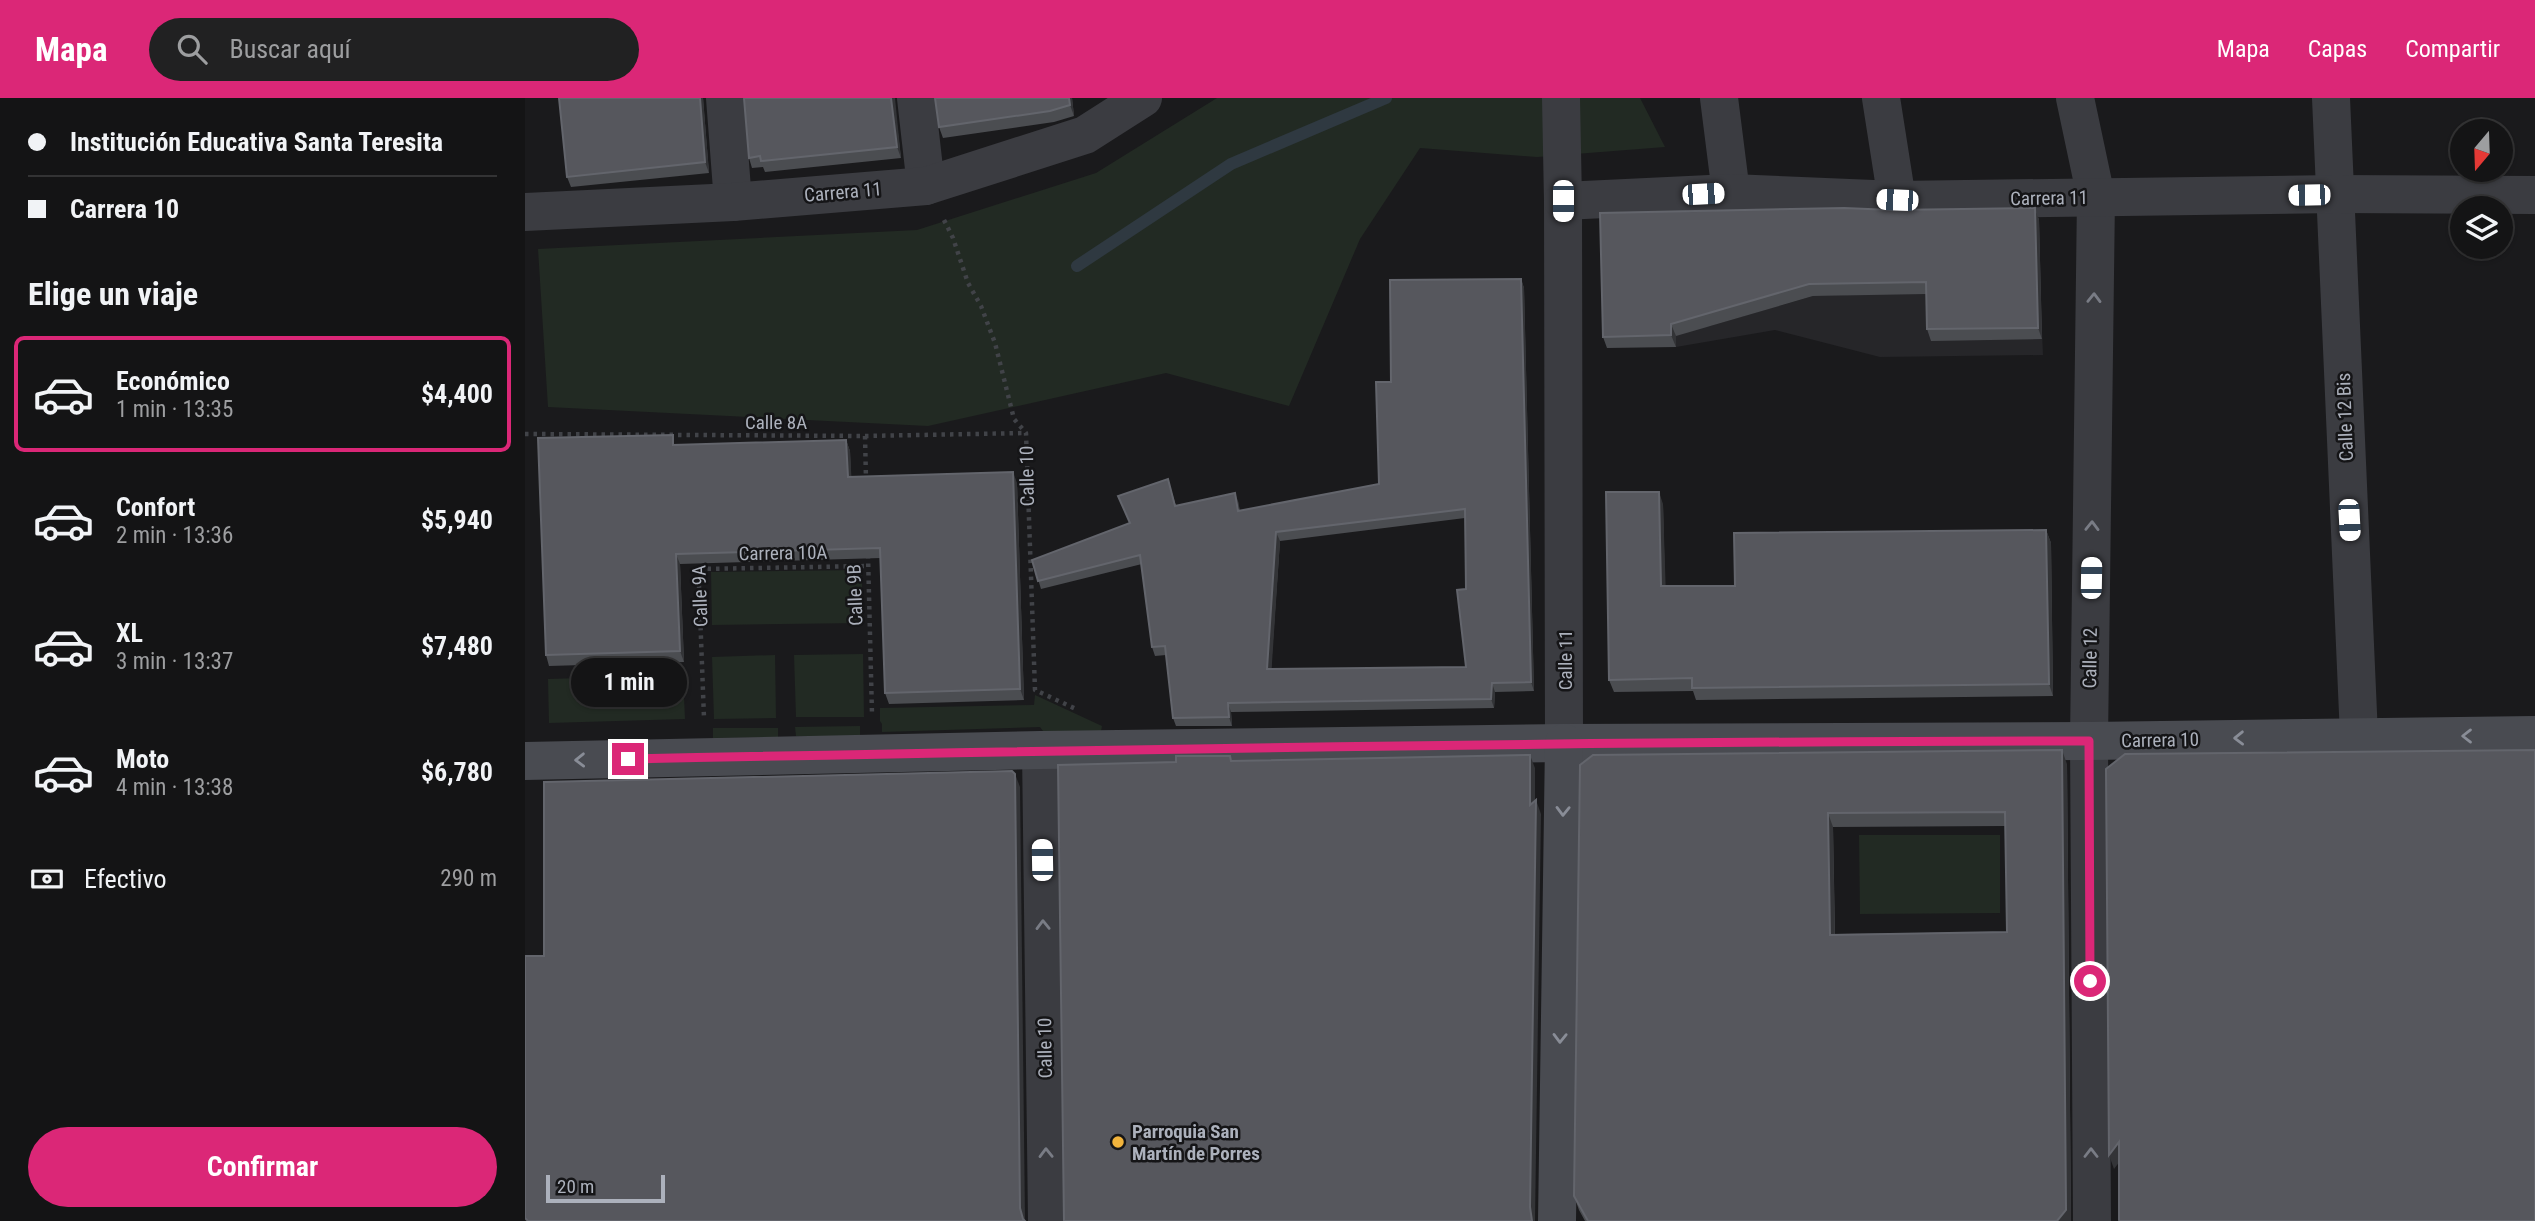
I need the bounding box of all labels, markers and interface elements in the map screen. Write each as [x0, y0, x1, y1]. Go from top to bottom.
search box [149, 18, 639, 81]
text: Mapa [35, 30, 107, 69]
icon: search [173, 30, 211, 68]
text: Buscar aquí [229, 34, 351, 64]
text: Mapa [2217, 35, 2270, 63]
text: Capas [2308, 35, 2367, 63]
text: Compartir [2405, 35, 2500, 63]
north arrow [2450, 119, 2513, 182]
map controls [2450, 119, 2513, 259]
text: Institución Educativa Santa Teresita [70, 127, 443, 157]
street label: Carrera 11 [803, 177, 883, 207]
car [1553, 180, 1574, 222]
car [1682, 182, 1725, 206]
car [2288, 184, 2331, 206]
street label: Carrera 11 [2010, 186, 2088, 210]
car [1876, 189, 1919, 211]
text: Carrera 10 [70, 194, 179, 224]
button: layers [2450, 196, 2513, 259]
text: Elige un viaje [28, 275, 198, 313]
one-way arrow [2086, 293, 2102, 303]
icon: car [32, 363, 95, 426]
text: Económico [116, 366, 230, 396]
street label: Calle 12 Bis [2332, 372, 2358, 462]
text: $4,400 [421, 379, 493, 409]
text: 1 min · 13:35 [116, 396, 233, 423]
street label: Calle 8A [745, 411, 807, 434]
street label: Calle 10 [1015, 445, 1039, 507]
icon: car [32, 489, 95, 552]
text: Confort [116, 492, 195, 522]
car [2338, 498, 2361, 542]
text: $5,940 [421, 505, 493, 535]
one-way arrow [2084, 520, 2100, 531]
text: 2 min · 13:36 [116, 522, 233, 549]
street label: Carrera 10A [738, 541, 828, 565]
car [2081, 557, 2102, 599]
street label: Calle 9A [687, 564, 713, 627]
street label: Calle 9B [842, 564, 868, 626]
icon: car [32, 615, 95, 678]
text: XL [116, 618, 143, 648]
street label: Calle 12 [2078, 627, 2102, 689]
street label: Calle 11 [1554, 630, 1577, 690]
text: $7,480 [421, 631, 493, 661]
text: 3 min · 13:37 [116, 648, 233, 675]
callout: 1 min [570, 658, 686, 706]
text: 1 min [603, 669, 655, 696]
street label: Carrera 10 [2121, 728, 2199, 752]
one-way arrow [2461, 728, 2472, 743]
one-way arrow [2234, 731, 2245, 746]
icon: car [32, 741, 95, 804]
route end [612, 743, 644, 775]
text: Moto [116, 744, 169, 774]
one-way arrow [575, 753, 586, 768]
text: $6,780 [421, 757, 493, 787]
text: 4 min · 13:38 [116, 774, 233, 801]
one-way arrow [1555, 806, 1571, 817]
car [1032, 839, 1053, 881]
icon: cash [28, 860, 66, 898]
text: Efectivo [84, 864, 166, 894]
text: 290 m [440, 865, 497, 892]
one-way arrow [1035, 920, 1051, 930]
route start [2074, 965, 2106, 997]
street label: Calle 10 [1033, 1017, 1057, 1079]
one-way arrow [1552, 1033, 1567, 1044]
place label: Parroquia San Martín de Porres [1132, 1120, 1260, 1165]
button: Confirmar [28, 1127, 497, 1207]
marker: Parroquia San Martín de Porres [1110, 1134, 1126, 1150]
one-way arrow [1038, 1147, 1054, 1158]
one-way arrow [2083, 1147, 2099, 1158]
scale bar [546, 1172, 665, 1204]
text: 20 m [557, 1175, 594, 1198]

